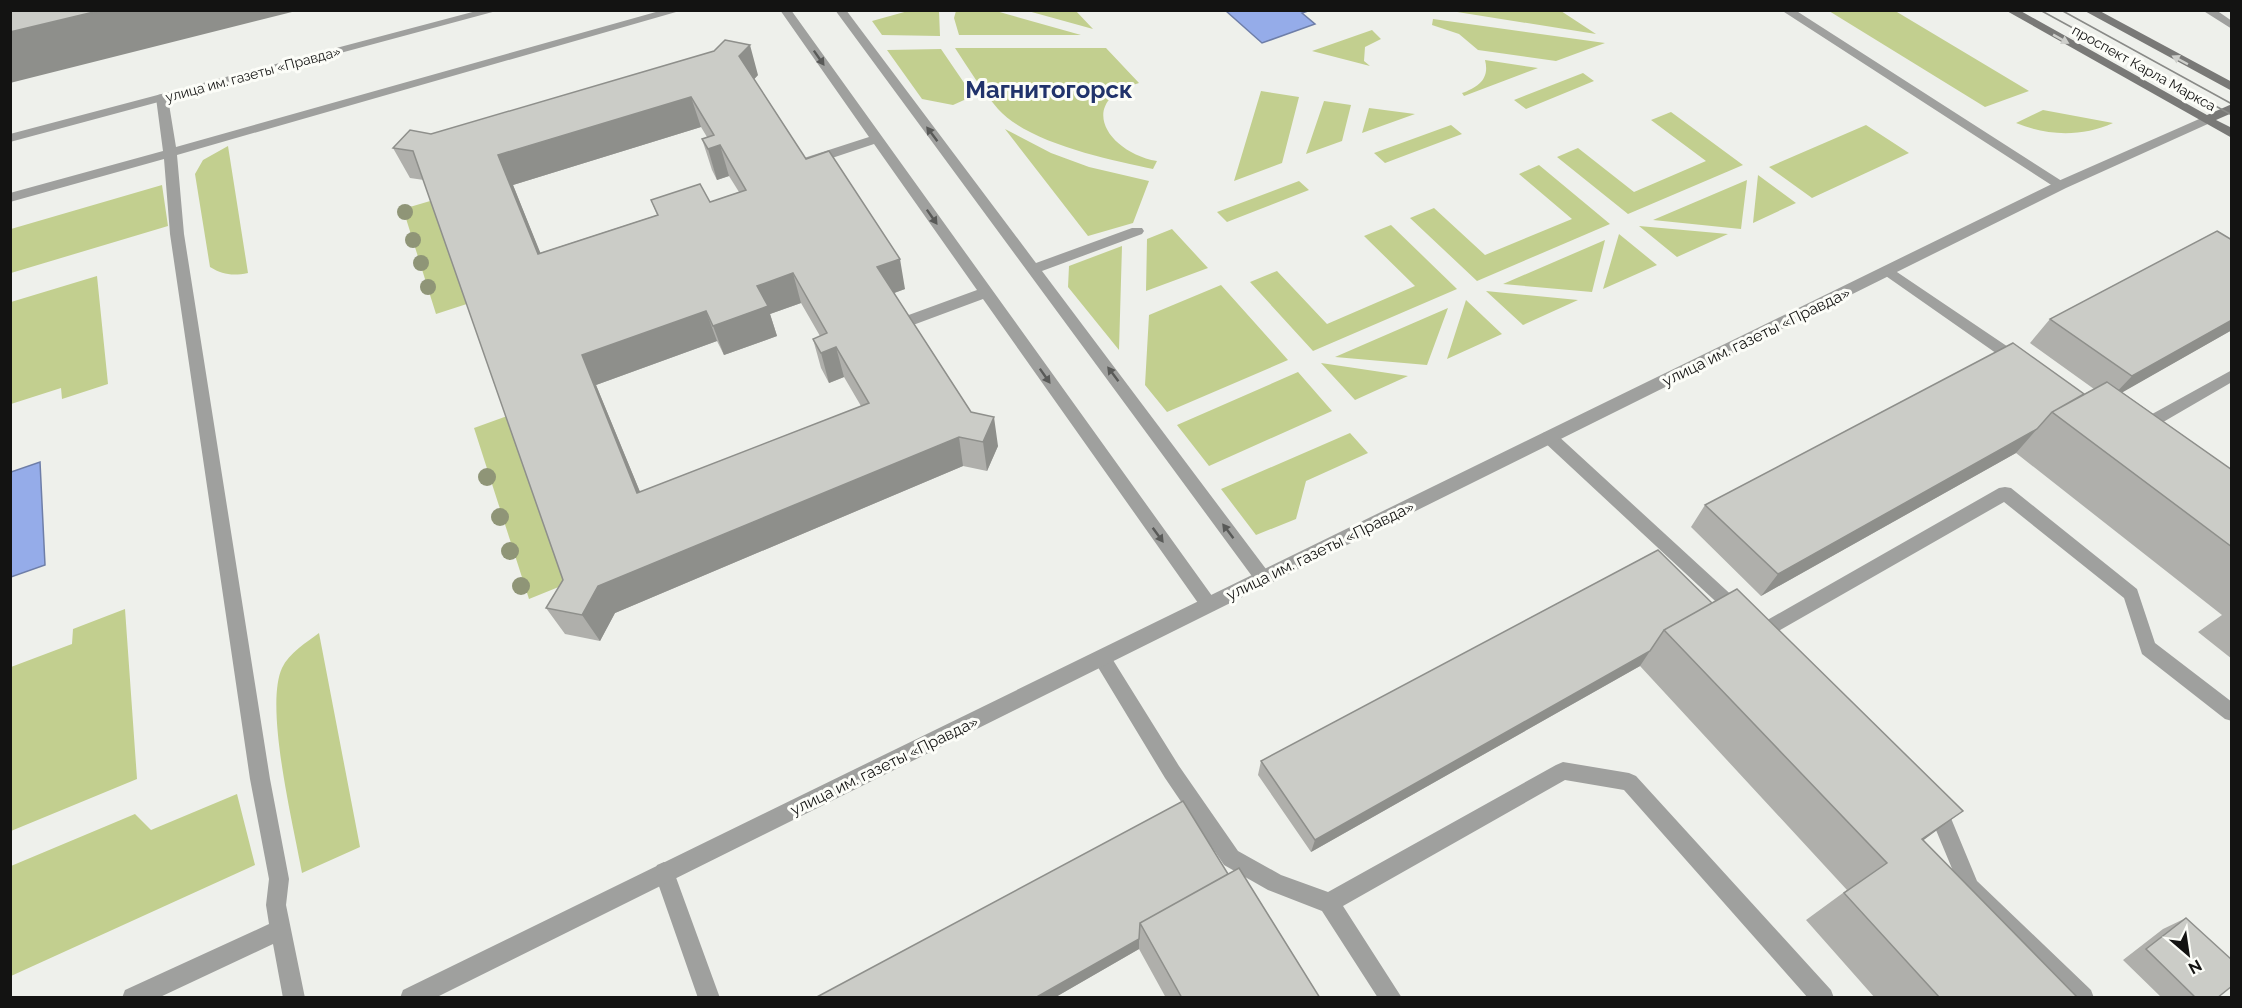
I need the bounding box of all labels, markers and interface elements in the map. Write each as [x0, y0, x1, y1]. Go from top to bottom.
street label: проспект Карла Маркса [2070, 22, 2218, 114]
one-way arrow [2053, 34, 2070, 44]
street label: улица им. газеты «Правда» [164, 43, 342, 105]
one-way arrow [813, 50, 825, 66]
one-way arrow [2171, 55, 2188, 65]
district label: Магнитогорск [965, 75, 1133, 104]
one-way arrow [927, 127, 939, 142]
one-way arrow [926, 208, 938, 224]
street label: улица им. газеты «Правда» [1659, 283, 1853, 390]
one-way arrow [1107, 366, 1119, 382]
one-way arrow [1039, 367, 1051, 383]
street label: улица им. газеты «Правда» [1223, 497, 1417, 604]
one-way arrow [1222, 524, 1234, 540]
one-way arrow [1152, 526, 1164, 542]
street label: улица им. газеты «Правда» [787, 712, 981, 819]
north arrow [2158, 924, 2218, 984]
text: N [2185, 955, 2205, 978]

